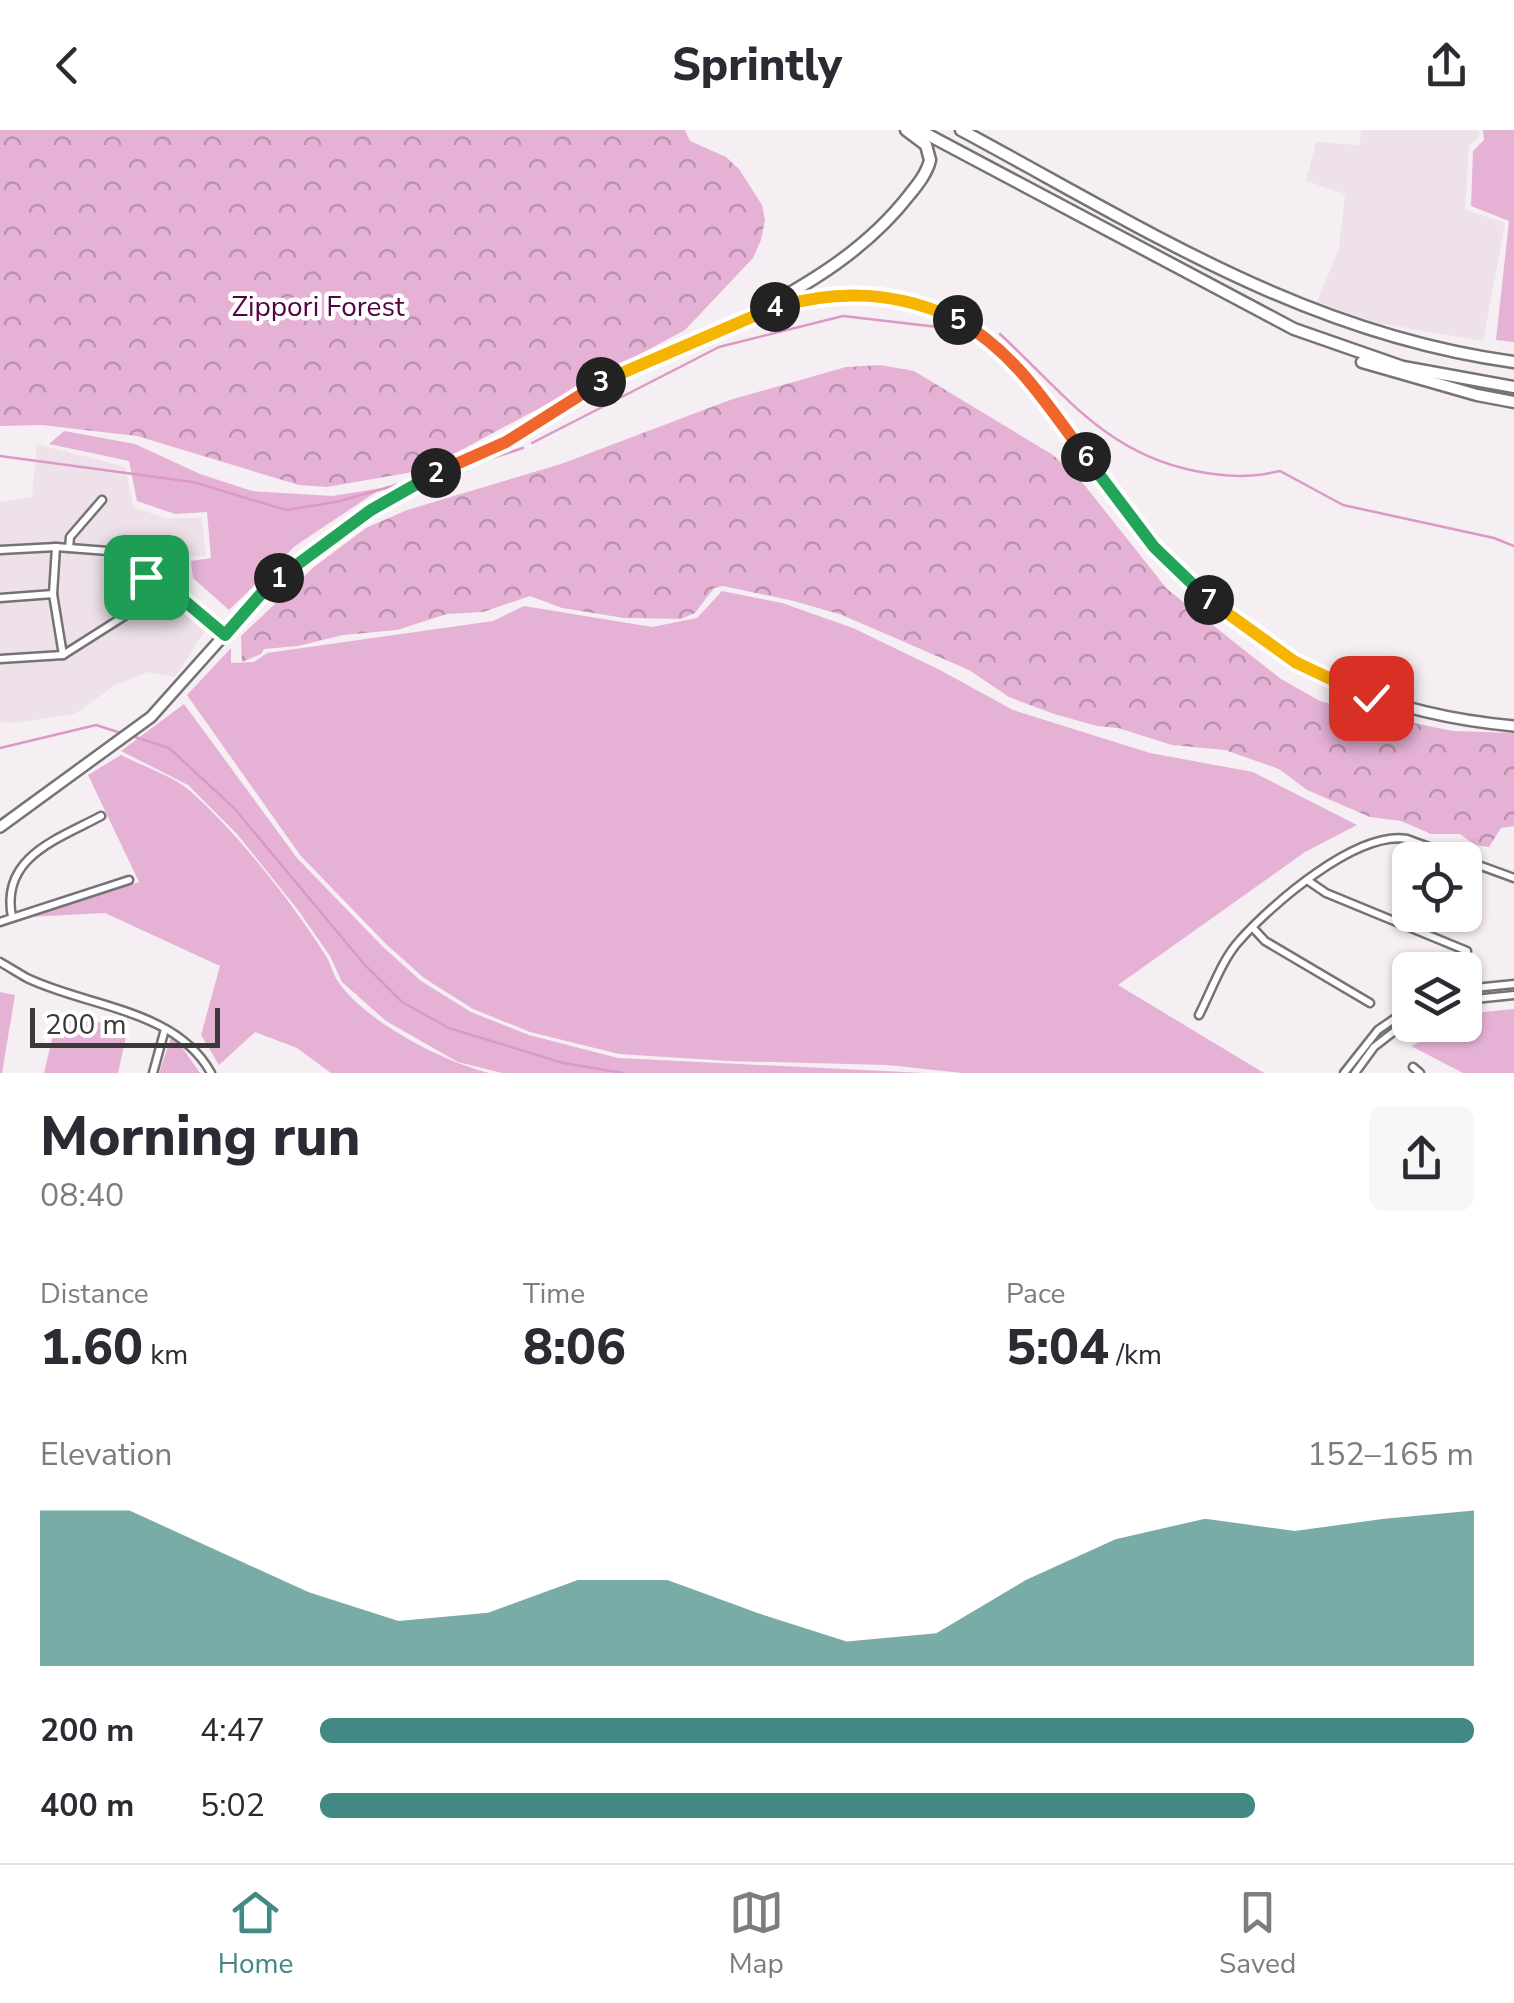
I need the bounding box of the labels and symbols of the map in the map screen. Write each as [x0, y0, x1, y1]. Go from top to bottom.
pin: 4 [750, 282, 800, 332]
park label: Zippori Forest [231, 288, 405, 326]
pin: 5 [933, 295, 983, 345]
pin: 3 [576, 357, 626, 407]
pin: 6 [1061, 432, 1111, 482]
pin: 2 [411, 448, 461, 498]
pin [104, 535, 189, 620]
pin: 1 [254, 553, 304, 603]
pin: 7 [1184, 575, 1234, 625]
pin [1329, 656, 1414, 741]
scale bar [30, 1003, 220, 1048]

